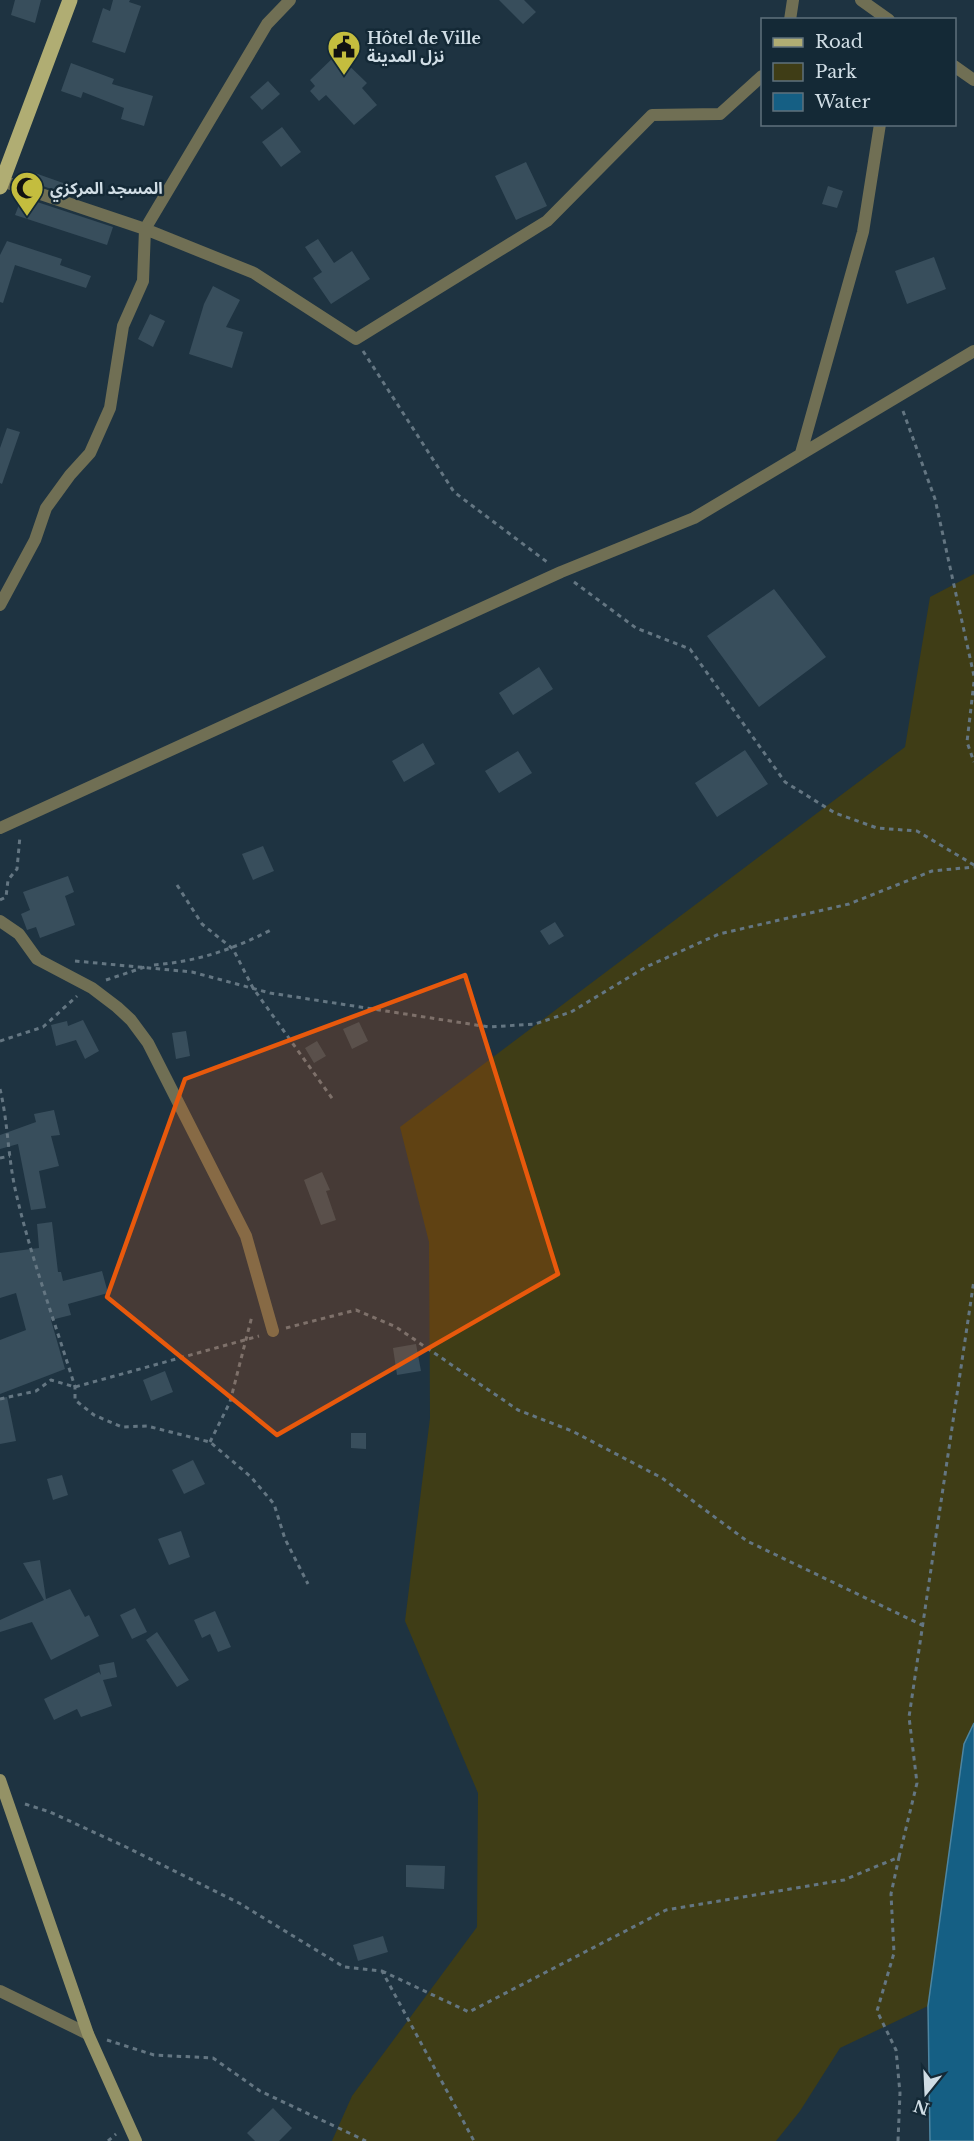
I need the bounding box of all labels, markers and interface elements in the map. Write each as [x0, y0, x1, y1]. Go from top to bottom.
legend [761, 18, 956, 126]
place label: Hôtel de Ville نزل المدينة [367, 28, 481, 66]
public building icon: Hôtel de Ville نزل المدينة [326, 29, 362, 76]
text: Road [815, 31, 863, 53]
text: Park [815, 61, 857, 83]
text: Water [814, 91, 871, 113]
mosque icon: المسجد المركزي [9, 170, 45, 217]
place label: المسجد المركزي [50, 178, 163, 202]
north arrow [896, 2063, 956, 2123]
text: N [911, 2095, 932, 2119]

